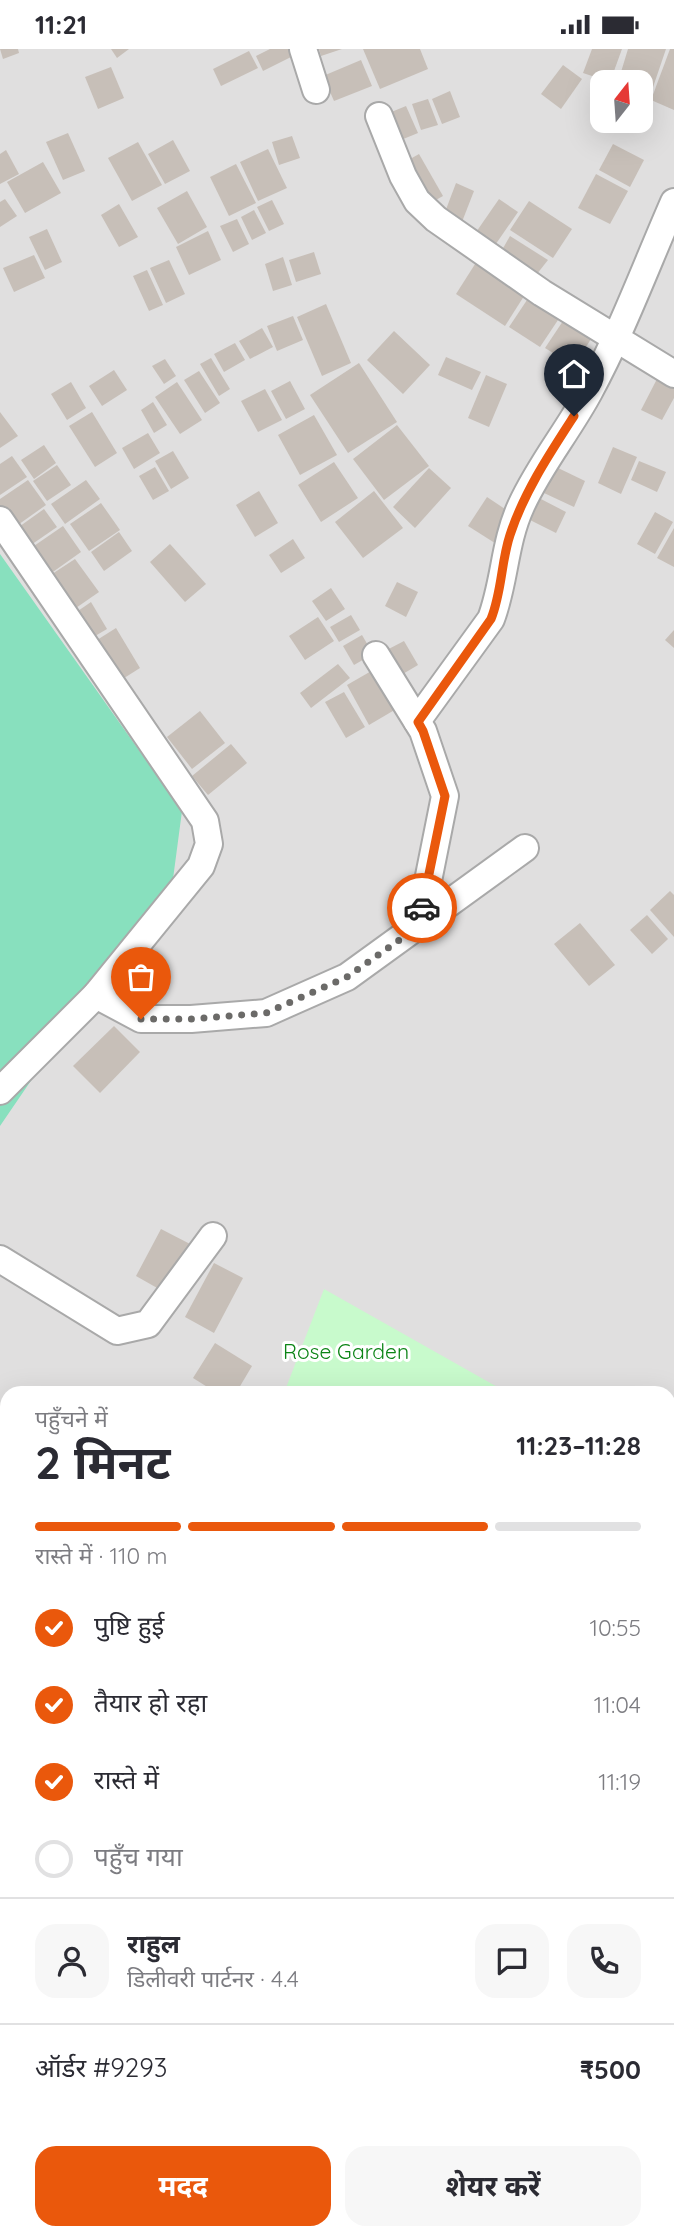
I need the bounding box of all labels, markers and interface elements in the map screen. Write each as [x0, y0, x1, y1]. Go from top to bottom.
text: 11:21 [35, 8, 87, 41]
north arrow [590, 70, 653, 133]
map controls [590, 70, 653, 133]
pin [544, 344, 604, 416]
icon: home [555, 355, 593, 393]
courier [387, 873, 457, 943]
icon: car [403, 889, 441, 927]
pin [111, 947, 171, 1019]
icon: bag [122, 958, 160, 996]
park label: Rose Garden [283, 1338, 409, 1364]
text: पहुँचने में [35, 1404, 108, 1433]
text: 11:23–11:28 [516, 1429, 641, 1462]
text: 2 मिनट [35, 1433, 171, 1491]
text: रास्ते में · 110 m [35, 1541, 167, 1570]
icon: check [35, 1609, 73, 1647]
text: पुष्टि हुई [94, 1609, 164, 1642]
text: 10:55 [589, 1613, 641, 1642]
icon: check [35, 1686, 73, 1724]
text: तैयार हो रहा [94, 1686, 207, 1719]
text: 11:04 [594, 1690, 641, 1719]
icon: check [35, 1763, 73, 1801]
text: रास्ते में [94, 1763, 159, 1796]
text: 11:19 [598, 1767, 641, 1796]
text: पहुँच गया [94, 1840, 183, 1873]
button: person [35, 1924, 109, 1998]
button: chat [475, 1924, 549, 1998]
button: phone [567, 1924, 641, 1998]
text: राहुल [127, 1927, 180, 1960]
text: डिलीवरी पार्टनर · 4.4 [127, 1964, 299, 1993]
text: ऑर्डर #9293 [35, 2051, 167, 2084]
text: ₹500 [580, 2053, 641, 2086]
button: मदद [35, 2146, 331, 2226]
button: शेयर करें [345, 2146, 641, 2226]

